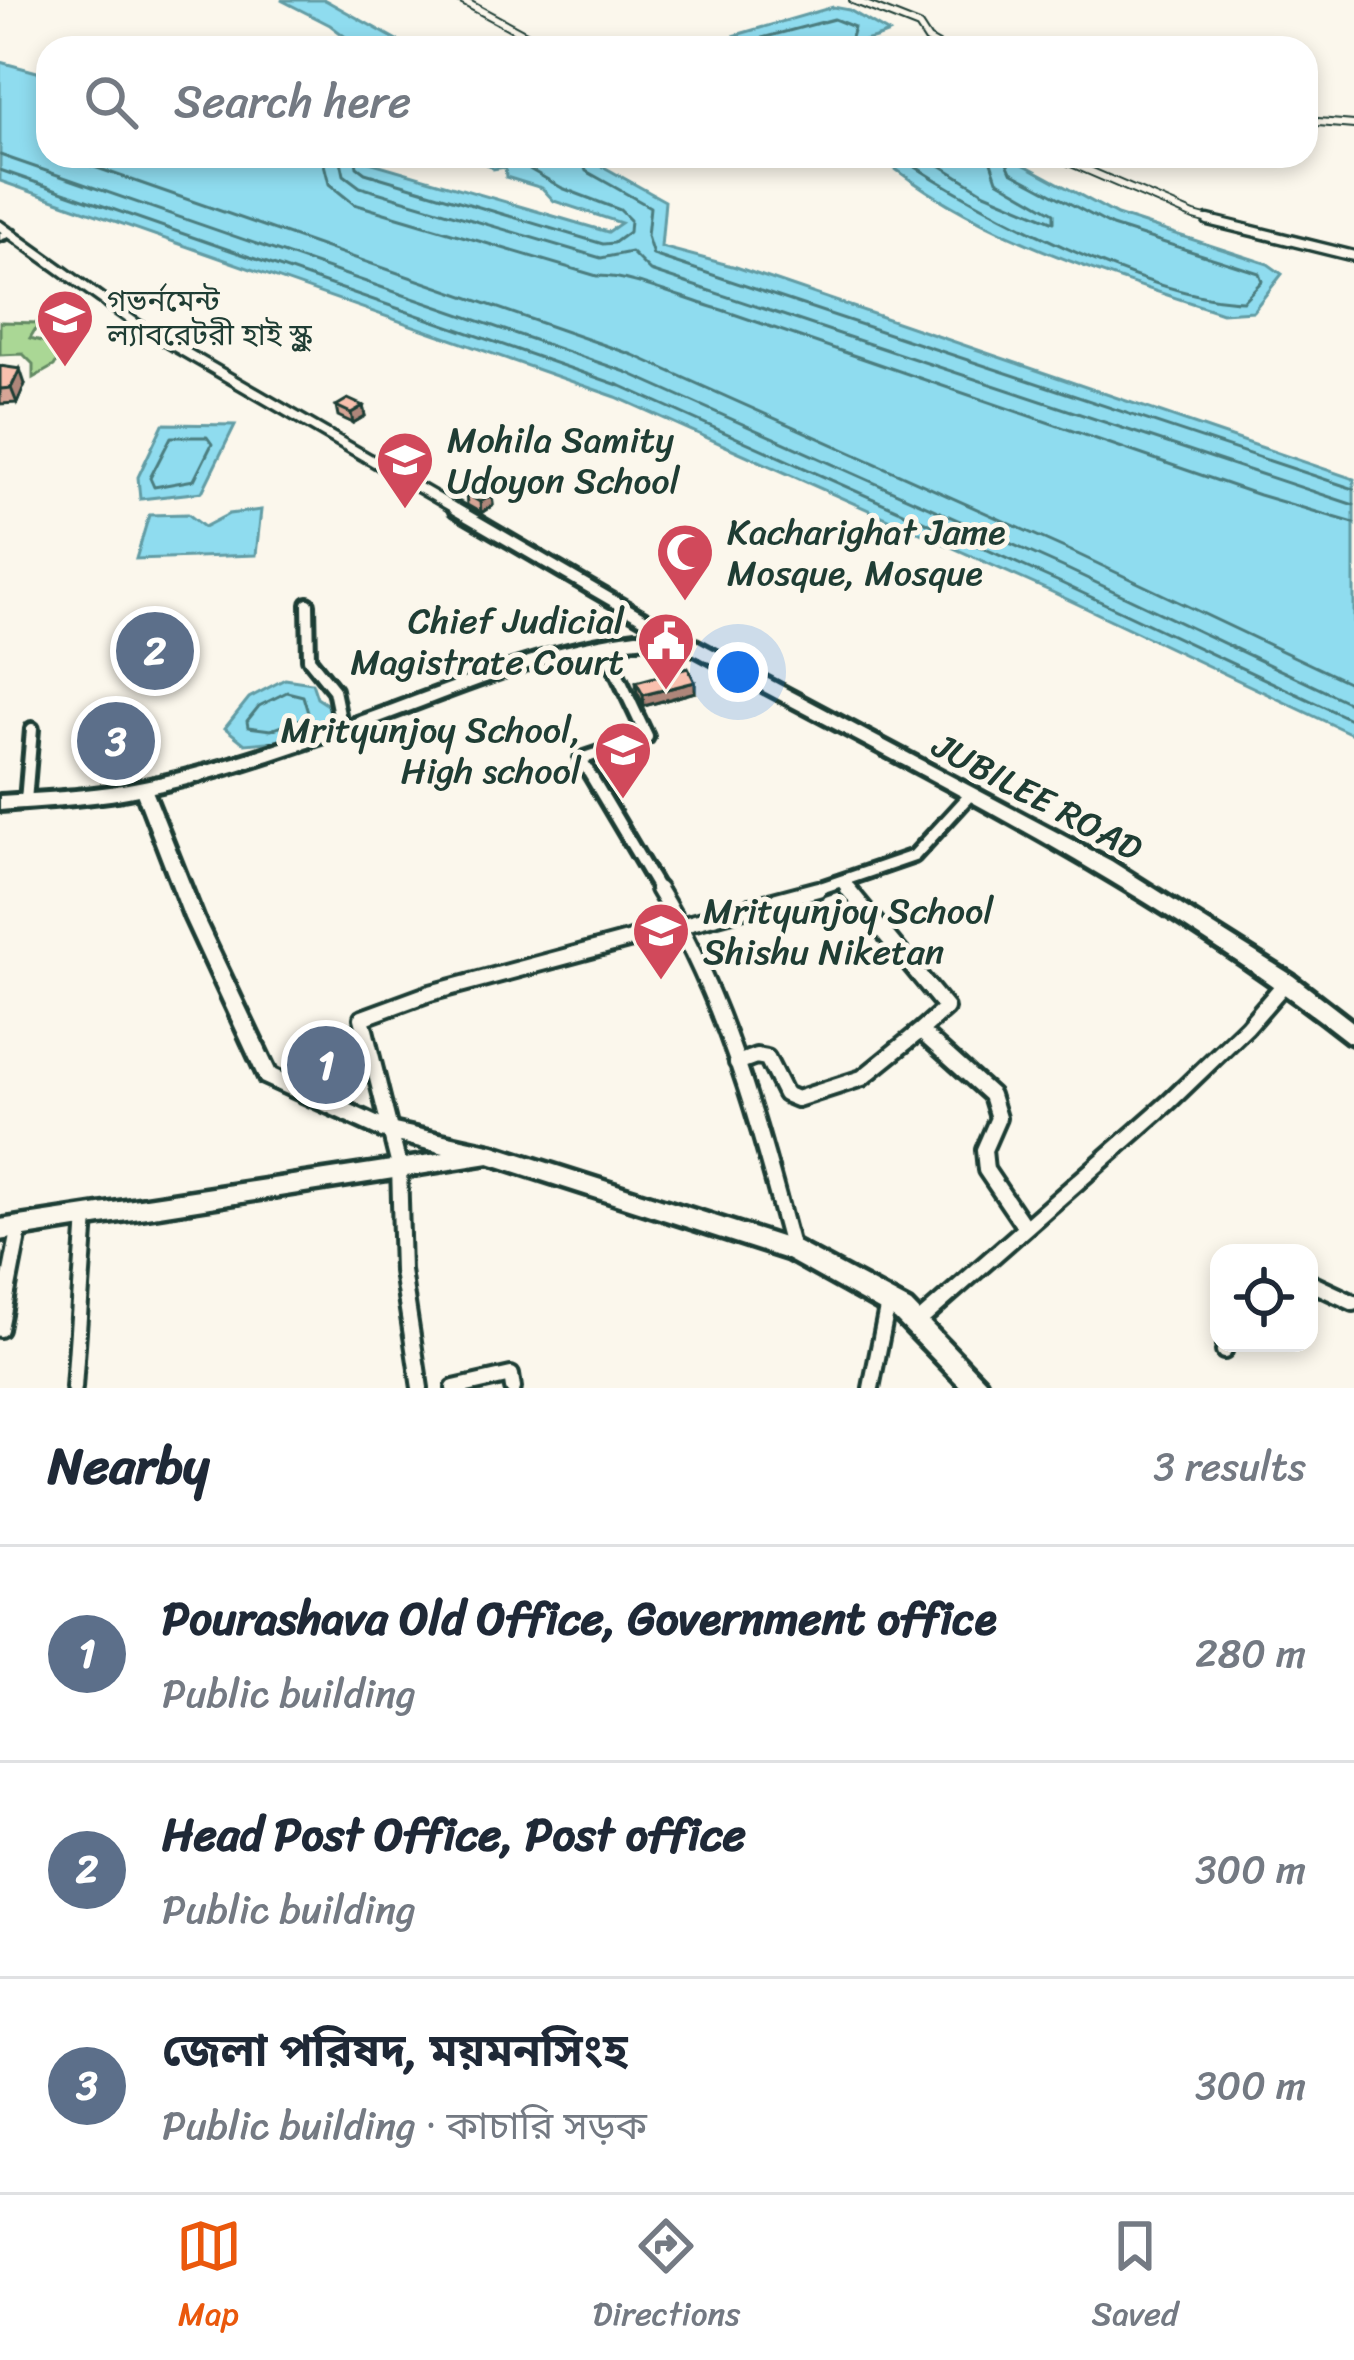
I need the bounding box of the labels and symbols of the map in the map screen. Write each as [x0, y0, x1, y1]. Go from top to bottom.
place label: গভর্নমেন্ট ল্যাবরেটরী হাই স্কুল [106, 274, 312, 362]
school or university icon: গভর্নমেন্ট ল্যাবরেটরী হাই স্কুল [34, 287, 96, 369]
place label: Mohila Samity Udoyon School [447, 408, 681, 513]
school or university icon: Mohila Samity Udoyon School [374, 429, 436, 511]
place label: Kacharighat Jame Mosque, Mosque [727, 500, 1006, 605]
mosque icon: Kacharighat Jame Mosque, Mosque [654, 521, 716, 603]
place label: Chief Judicial Magistrate Court [350, 589, 625, 694]
pin: 2 [116, 606, 194, 696]
public building icon: Chief Judicial Magistrate Court [635, 610, 697, 692]
your location [708, 642, 768, 702]
pin: 3 [77, 696, 155, 786]
place label: Mrityunjoy School, High school [281, 698, 582, 803]
street label: JUBILEE ROAD [919, 713, 1155, 880]
school or university icon: Mrityunjoy School, High school [592, 719, 654, 801]
place label: Mrityunjoy School Shishu Niketan [703, 879, 994, 984]
school or university icon: Mrityunjoy School Shishu Niketan [630, 900, 692, 982]
pin: 1 [287, 1020, 365, 1110]

